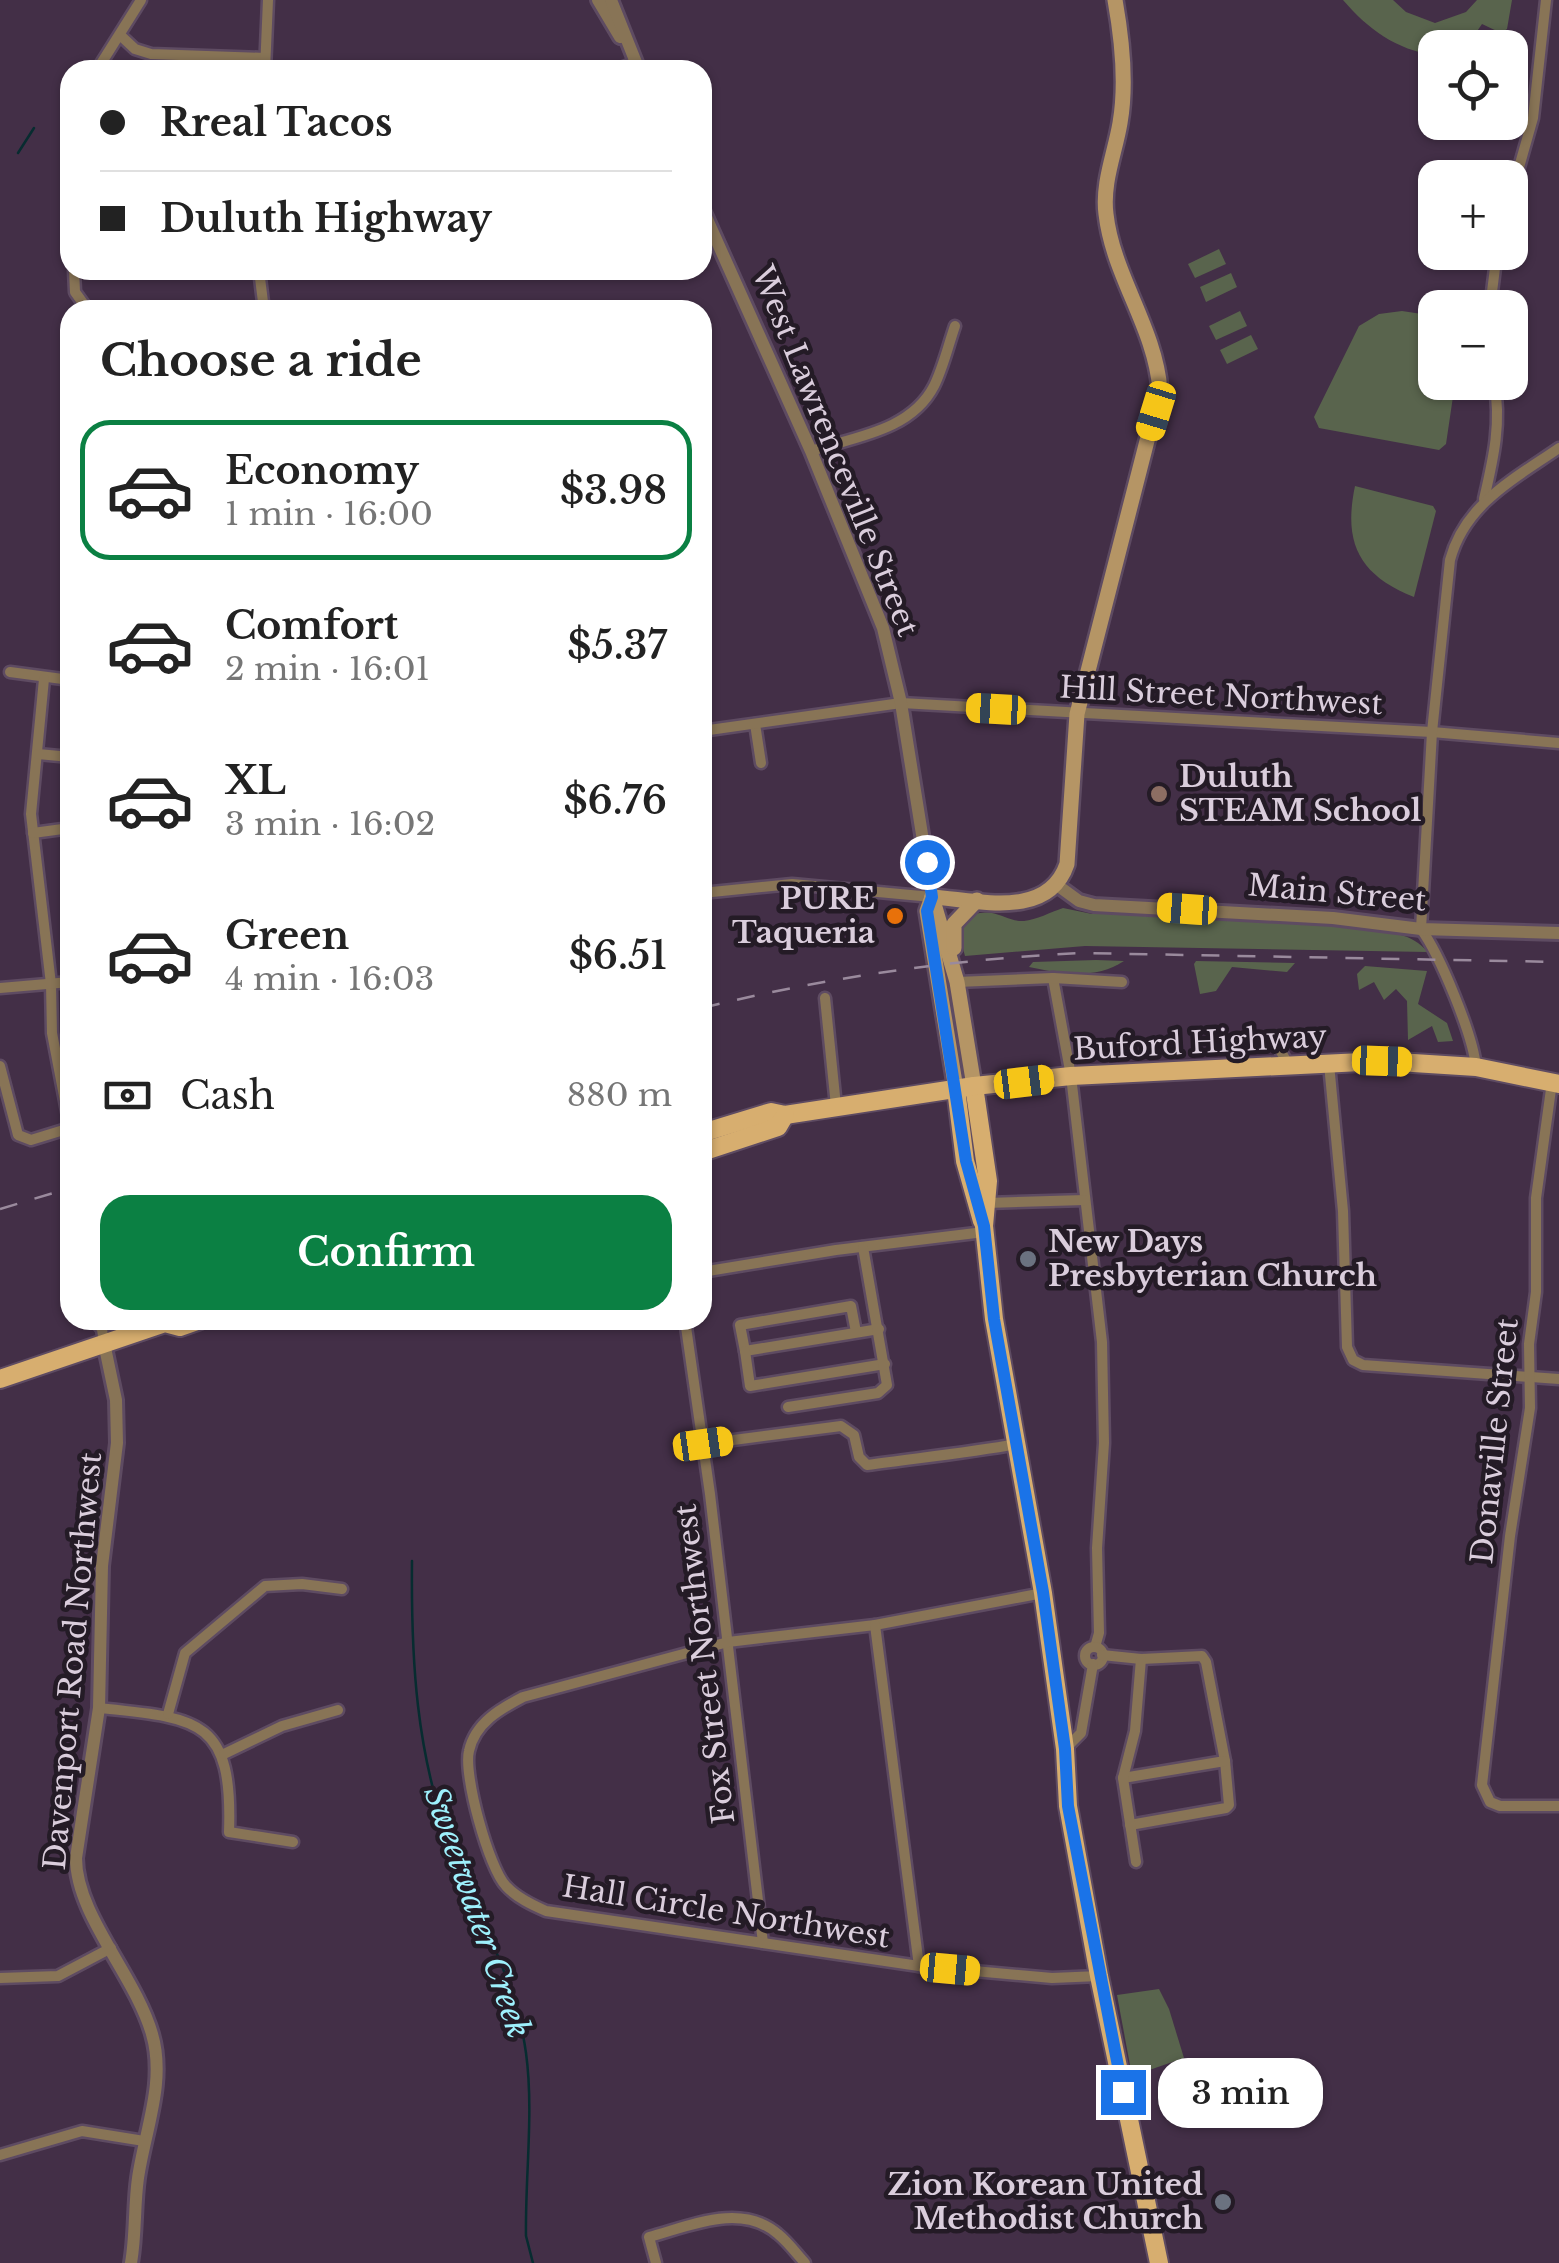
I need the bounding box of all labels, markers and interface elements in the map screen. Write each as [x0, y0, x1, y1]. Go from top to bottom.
map controls [1418, 30, 1528, 400]
button: locate [1418, 30, 1528, 140]
text: Rreal Tacos [160, 99, 392, 146]
button: + [1418, 160, 1528, 270]
text: Duluth Highway [160, 195, 492, 242]
street label: West Lawrenceville Street [744, 259, 927, 642]
button: − [1418, 290, 1528, 400]
text: Choose a ride [100, 332, 422, 388]
car [1133, 378, 1179, 444]
icon: car [105, 445, 195, 535]
text: Economy [225, 447, 419, 494]
text: $3.98 [560, 467, 667, 514]
text: 1 min · 16:00 [225, 494, 433, 534]
icon: car [105, 600, 195, 690]
text: Comfort [225, 602, 398, 649]
text: $5.37 [567, 622, 667, 669]
text: 2 min · 16:01 [225, 649, 430, 689]
street label: Hill Street Northwest [1058, 669, 1384, 722]
car [965, 692, 1027, 726]
icon: car [105, 755, 195, 845]
text: XL [225, 757, 286, 804]
place label: Duluth STEAM School [1179, 758, 1422, 829]
text: $6.76 [563, 777, 667, 824]
marker: Duluth STEAM School [1148, 783, 1170, 805]
text: 3 min · 16:02 [225, 804, 435, 844]
route start [905, 840, 950, 885]
street label: Main Street [1246, 866, 1429, 919]
place label: PURE Taqueria [732, 880, 875, 951]
car [1156, 892, 1218, 926]
marker: PURE Taqueria [884, 905, 906, 927]
icon: car [105, 910, 195, 1000]
text: Green [225, 912, 349, 959]
text: $6.51 [569, 932, 667, 979]
text: 4 min · 16:03 [225, 959, 434, 999]
street label: Buford Highway [1072, 1017, 1328, 1068]
car [1351, 1045, 1413, 1077]
car [992, 1063, 1056, 1101]
icon: cash [100, 1068, 155, 1123]
text: Cash [180, 1072, 275, 1119]
text: 880 m [567, 1075, 672, 1115]
button: Confirm [100, 1195, 672, 1310]
place label: New Days Presbyterian Church [1048, 1223, 1378, 1294]
marker: New Days Presbyterian Church [1017, 1248, 1039, 1270]
street label: Donaville Street [1463, 1316, 1526, 1566]
car [671, 1425, 735, 1463]
street label: Davenport Road Northwest [36, 1450, 109, 1871]
street label: Fox Street Northwest [666, 1501, 742, 1826]
water label: Sweetwater Creek [415, 1781, 539, 2043]
street label: Hall Circle Northwest [560, 1867, 893, 1956]
car [919, 1951, 981, 1987]
callout: 3 min [1158, 2057, 1323, 2127]
route end [1101, 2070, 1146, 2115]
text: 3 min [1191, 2073, 1290, 2113]
place label: Zion Korean United Methodist Church [888, 2166, 1204, 2237]
marker: Zion Korean United Methodist Church [1212, 2191, 1234, 2213]

